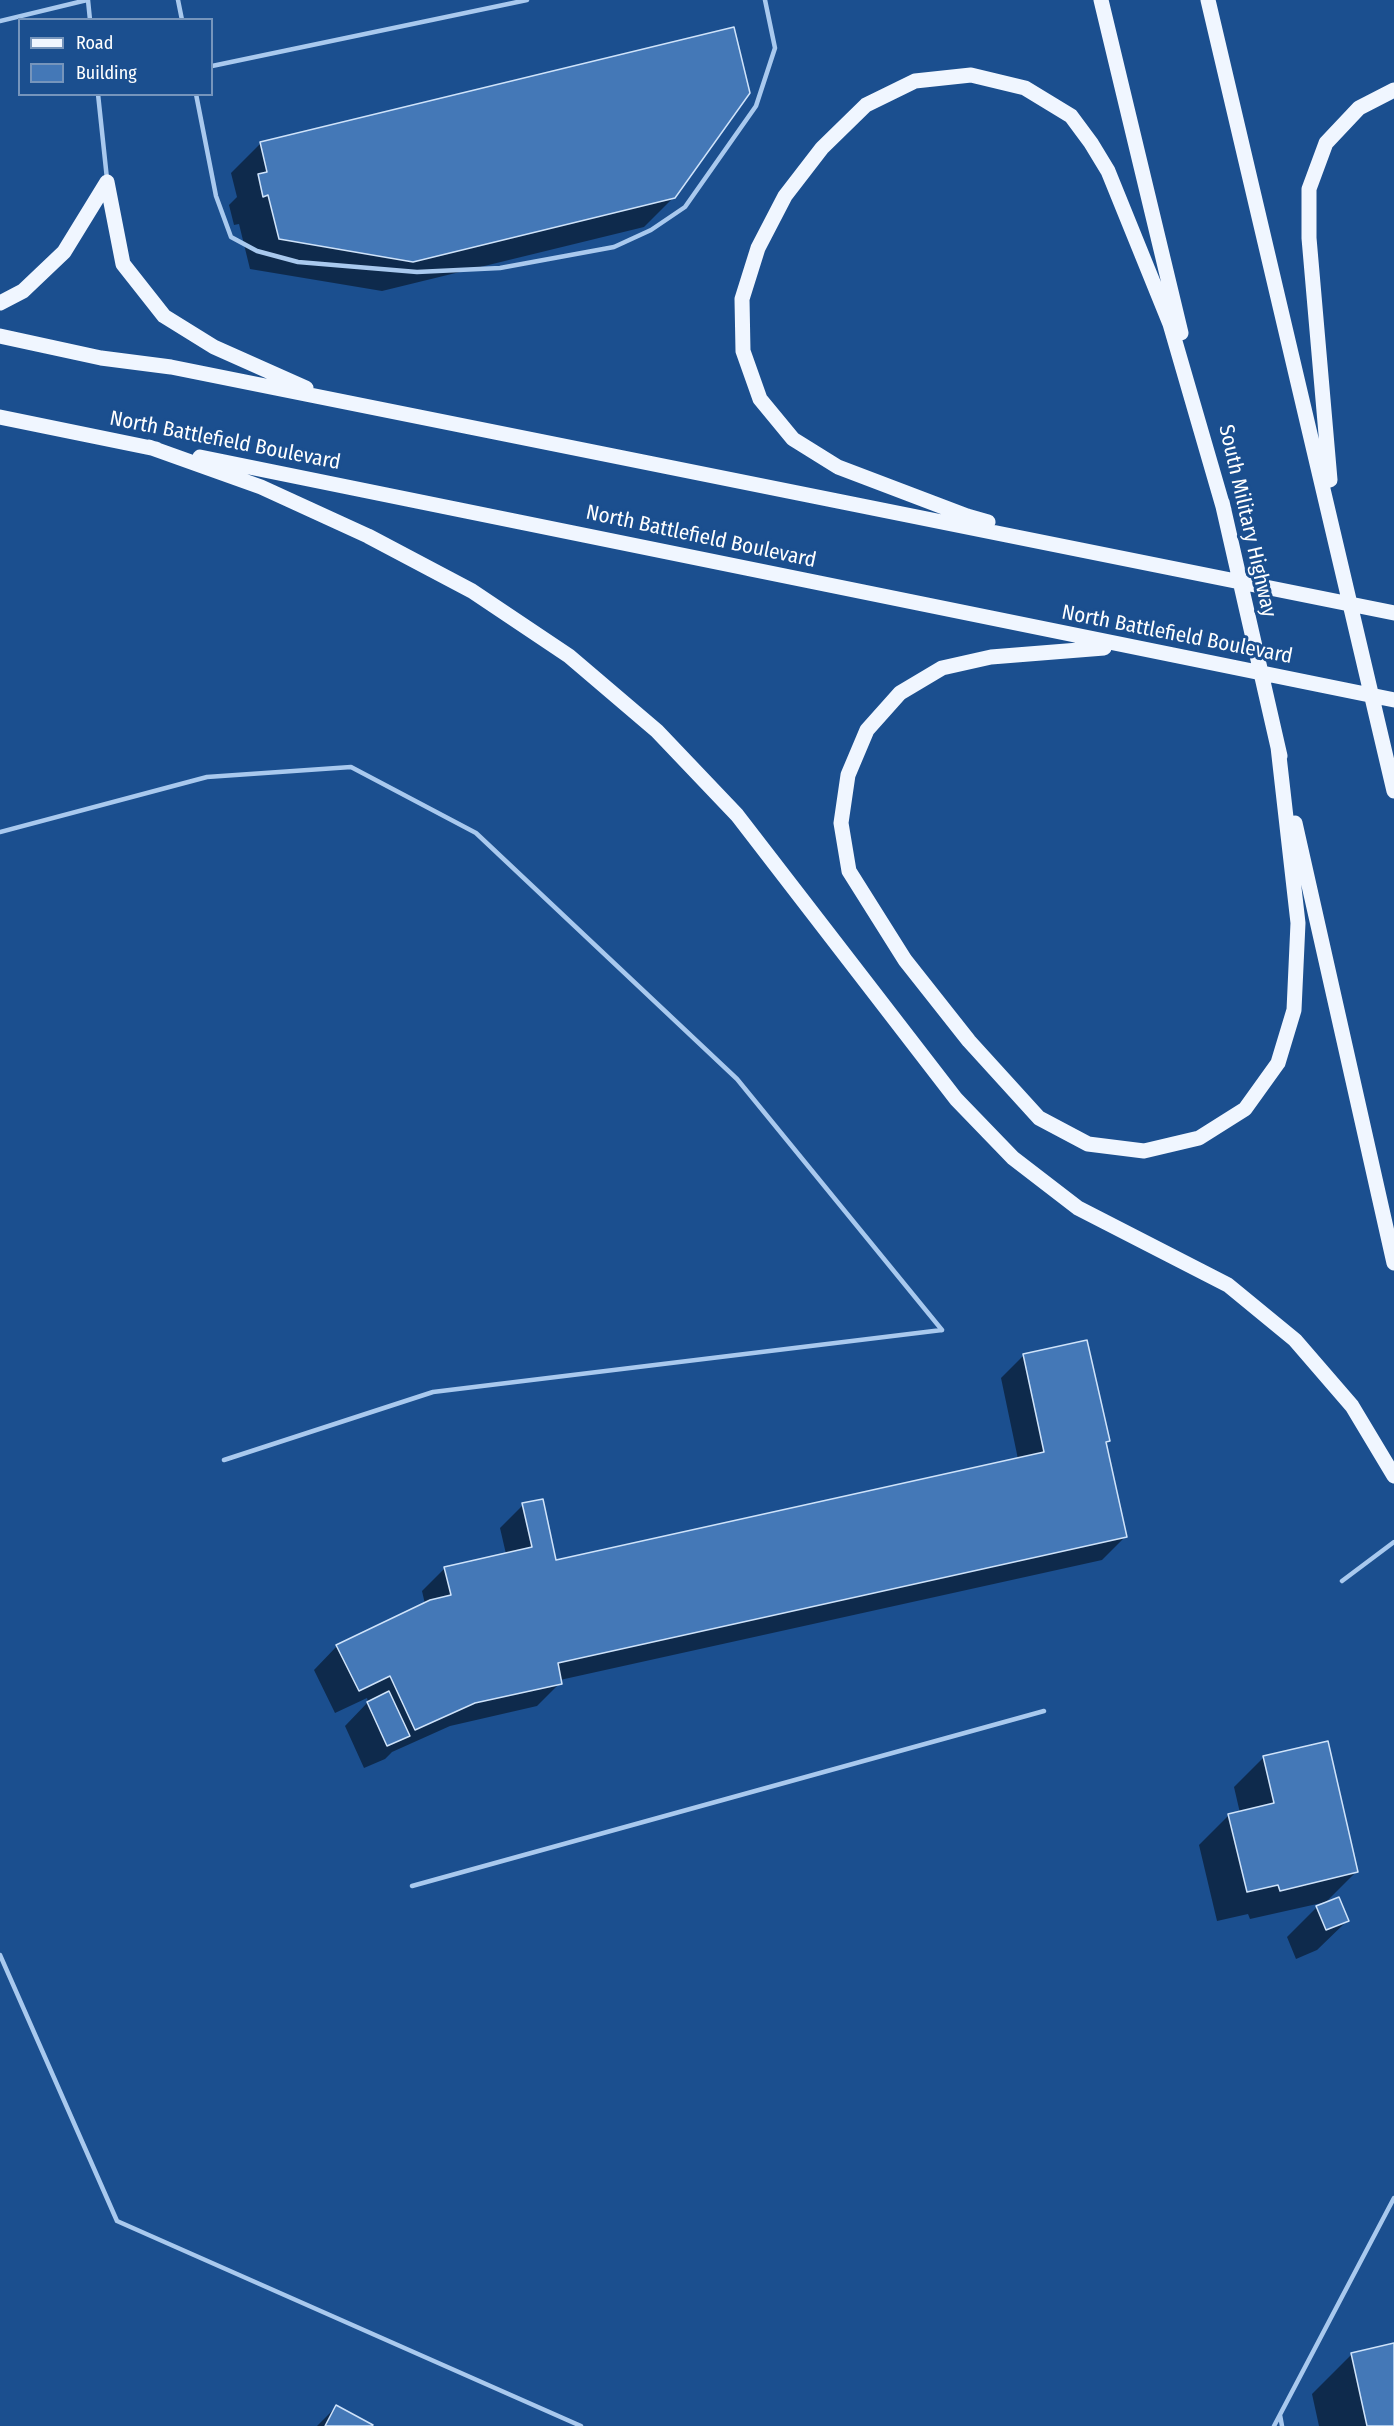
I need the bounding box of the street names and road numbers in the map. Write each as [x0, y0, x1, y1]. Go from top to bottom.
street label: North Battlefield Boulevard [107, 406, 343, 476]
street label: South Military Highway [1213, 422, 1281, 620]
street label: North Battlefield Boulevard [584, 500, 818, 574]
street label: North Battlefield Boulevard [1059, 600, 1295, 670]

